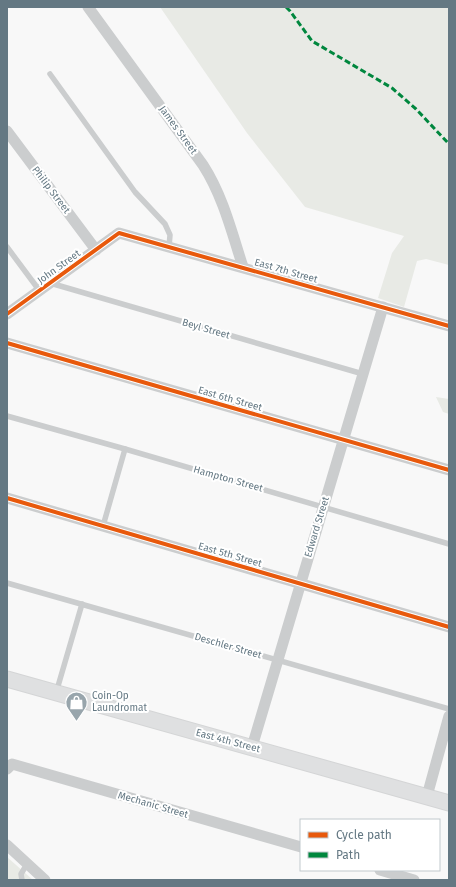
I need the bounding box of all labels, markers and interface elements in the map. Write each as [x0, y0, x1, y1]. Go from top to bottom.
street label: James Street [156, 103, 200, 157]
street label: Philip Street [29, 164, 73, 216]
street label: John Street [35, 247, 83, 287]
street label: East 7th Street [253, 256, 319, 286]
street label: Beyl Street [181, 316, 232, 342]
street label: East 6th Street [197, 384, 264, 414]
street label: Hampton Street [192, 463, 264, 495]
street label: Edward Street [302, 495, 332, 559]
street label: East 5th Street [197, 540, 264, 570]
street label: Deschler Street [193, 631, 263, 661]
shop icon: Coin-Op Laundromat [64, 689, 90, 722]
place label: Coin-Op Laundromat [92, 690, 147, 714]
street label: East 4th Street [195, 727, 262, 755]
street label: Mechanic Street [116, 789, 190, 821]
legend [300, 819, 440, 871]
text: Cycle path [336, 828, 392, 842]
text: Path [336, 848, 360, 862]

